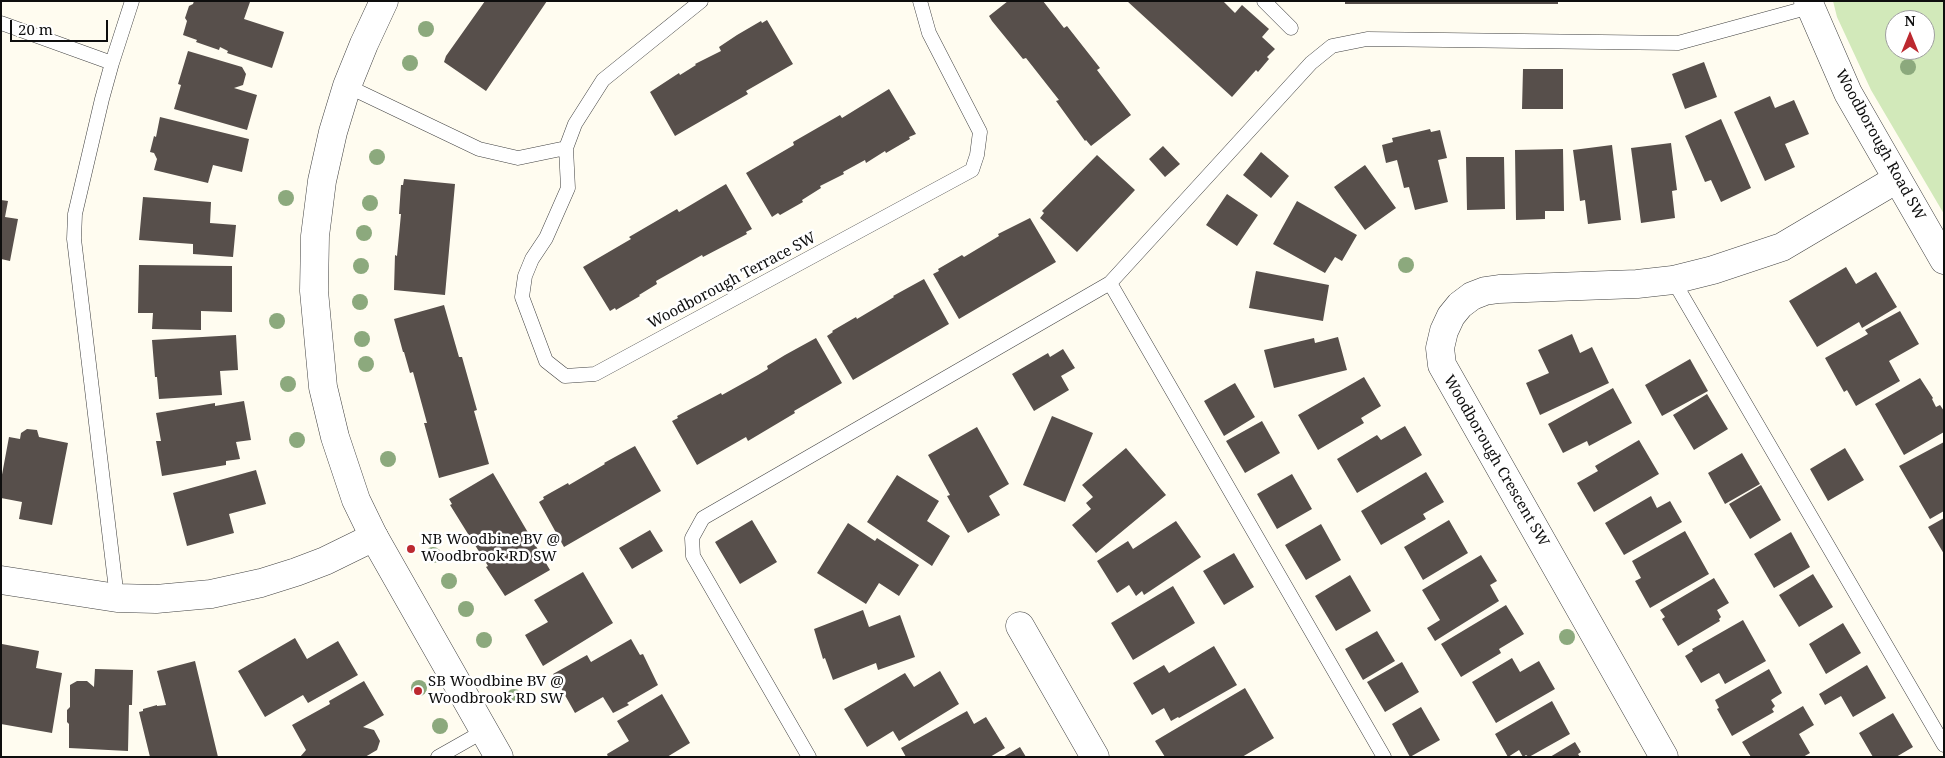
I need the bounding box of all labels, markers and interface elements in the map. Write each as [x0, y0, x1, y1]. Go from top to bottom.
scale bar [12, 10, 110, 42]
north arrow [1885, 10, 1935, 60]
text: N [1904, 11, 1916, 30]
text: 20 m [18, 19, 53, 39]
street label: Woodborough Road SW [1831, 66, 1929, 224]
street label: Woodborough Terrace SW [645, 229, 819, 333]
street label: Woodborough Crescent SW [1440, 372, 1552, 550]
place label: NB Woodbine BV @ Woodbrook RD SW [421, 531, 560, 566]
marker: NB Woodbine BV @ Woodbrook RD SW [405, 543, 417, 555]
place label: SB Woodbine BV @ Woodbrook RD SW [428, 673, 564, 708]
marker: SB Woodbine BV @ Woodbrook RD SW [412, 685, 424, 697]

